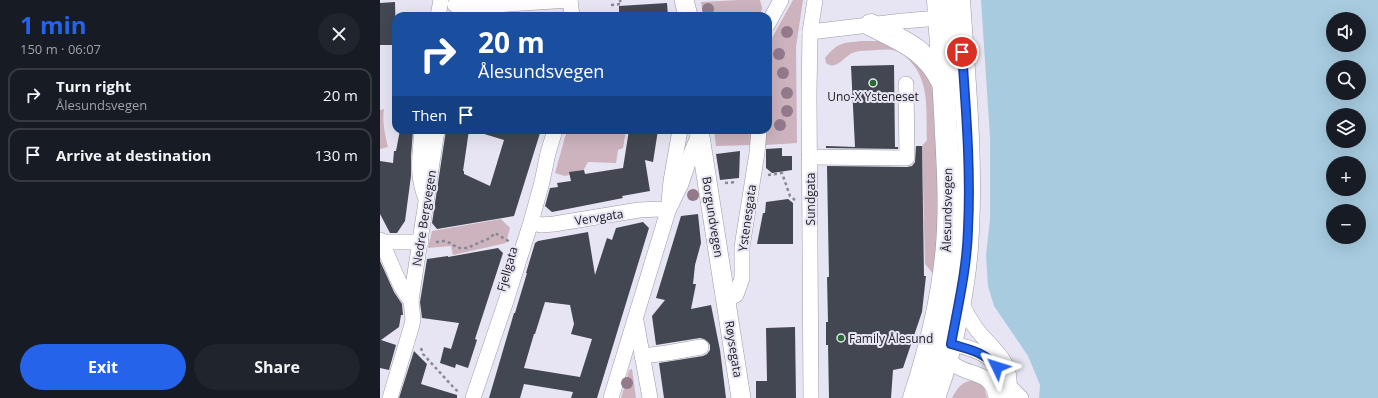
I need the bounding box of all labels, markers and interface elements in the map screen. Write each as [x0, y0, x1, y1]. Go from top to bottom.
text: 1 min [20, 8, 87, 41]
map controls [1326, 12, 1366, 244]
button: sound [1326, 12, 1366, 52]
button: close [318, 13, 360, 55]
text: 20 m [478, 23, 545, 61]
icon: right [412, 28, 464, 80]
pin [945, 35, 979, 69]
text: 150 m · 06:07 [20, 40, 101, 58]
icon: arrive [951, 41, 973, 63]
text: Ålesundsvegen [478, 59, 604, 83]
button: search [1326, 60, 1366, 100]
text: Turn right [56, 76, 131, 96]
marker: Uno-X Ysteneset [868, 78, 878, 88]
icon: right [22, 84, 44, 106]
text: 20 m [323, 85, 358, 105]
place label: Uno-X Ysteneset [827, 88, 919, 105]
text: Ålesundsvegen [56, 96, 147, 114]
icon: arrive [455, 104, 477, 126]
text: Then [412, 105, 447, 125]
button: layers [1326, 108, 1366, 148]
icon: arrive [22, 144, 44, 166]
text: Arrive at destination [56, 145, 211, 165]
text: 130 m [314, 145, 358, 165]
button: + [1326, 156, 1366, 196]
street label: Ålesundsvegen [938, 168, 956, 252]
street label: Nedre Bergvegen [408, 169, 440, 267]
street label: Sundgata [802, 173, 819, 225]
street label: Borgundvegen [698, 175, 728, 259]
street label: Ystenesgata [734, 183, 760, 253]
button: − [1326, 204, 1366, 244]
street label: Vervgata [574, 205, 624, 229]
street label: Fjellgata [492, 244, 522, 294]
street label: Røysegata [721, 319, 747, 379]
place label: Family Ålesund [849, 330, 933, 347]
marker: Family Ålesund [836, 333, 846, 343]
button: Exit [20, 344, 186, 390]
button: Share [194, 344, 360, 390]
position arrow [976, 346, 1018, 388]

